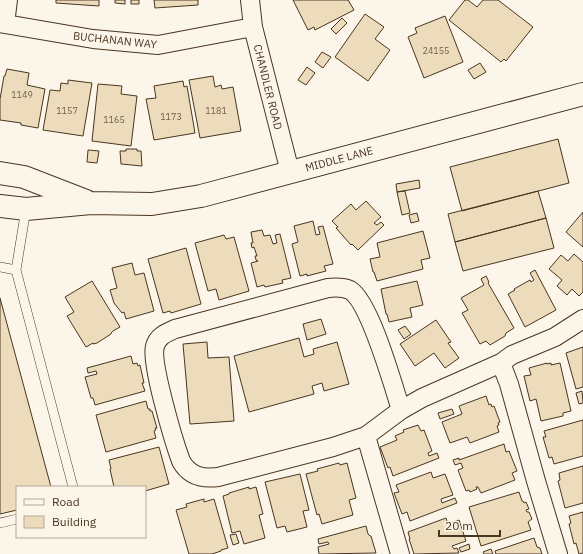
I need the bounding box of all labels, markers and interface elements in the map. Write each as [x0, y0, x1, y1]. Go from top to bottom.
street label: BUCHANAN WAY [72, 29, 158, 51]
street label: CHANDLER ROAD [251, 43, 285, 131]
house number: 24155 [422, 45, 450, 56]
house number: 1149 [11, 89, 33, 100]
house number: 1157 [56, 105, 78, 116]
house number: 1181 [205, 105, 227, 116]
house number: 1173 [160, 111, 182, 122]
house number: 1165 [103, 114, 125, 125]
street label: MIDDLE LANE [304, 143, 374, 175]
legend [16, 486, 146, 538]
text: Road [52, 494, 80, 509]
scale bar [439, 512, 500, 538]
text: Building [52, 514, 97, 529]
text: 20 m [445, 518, 473, 533]

